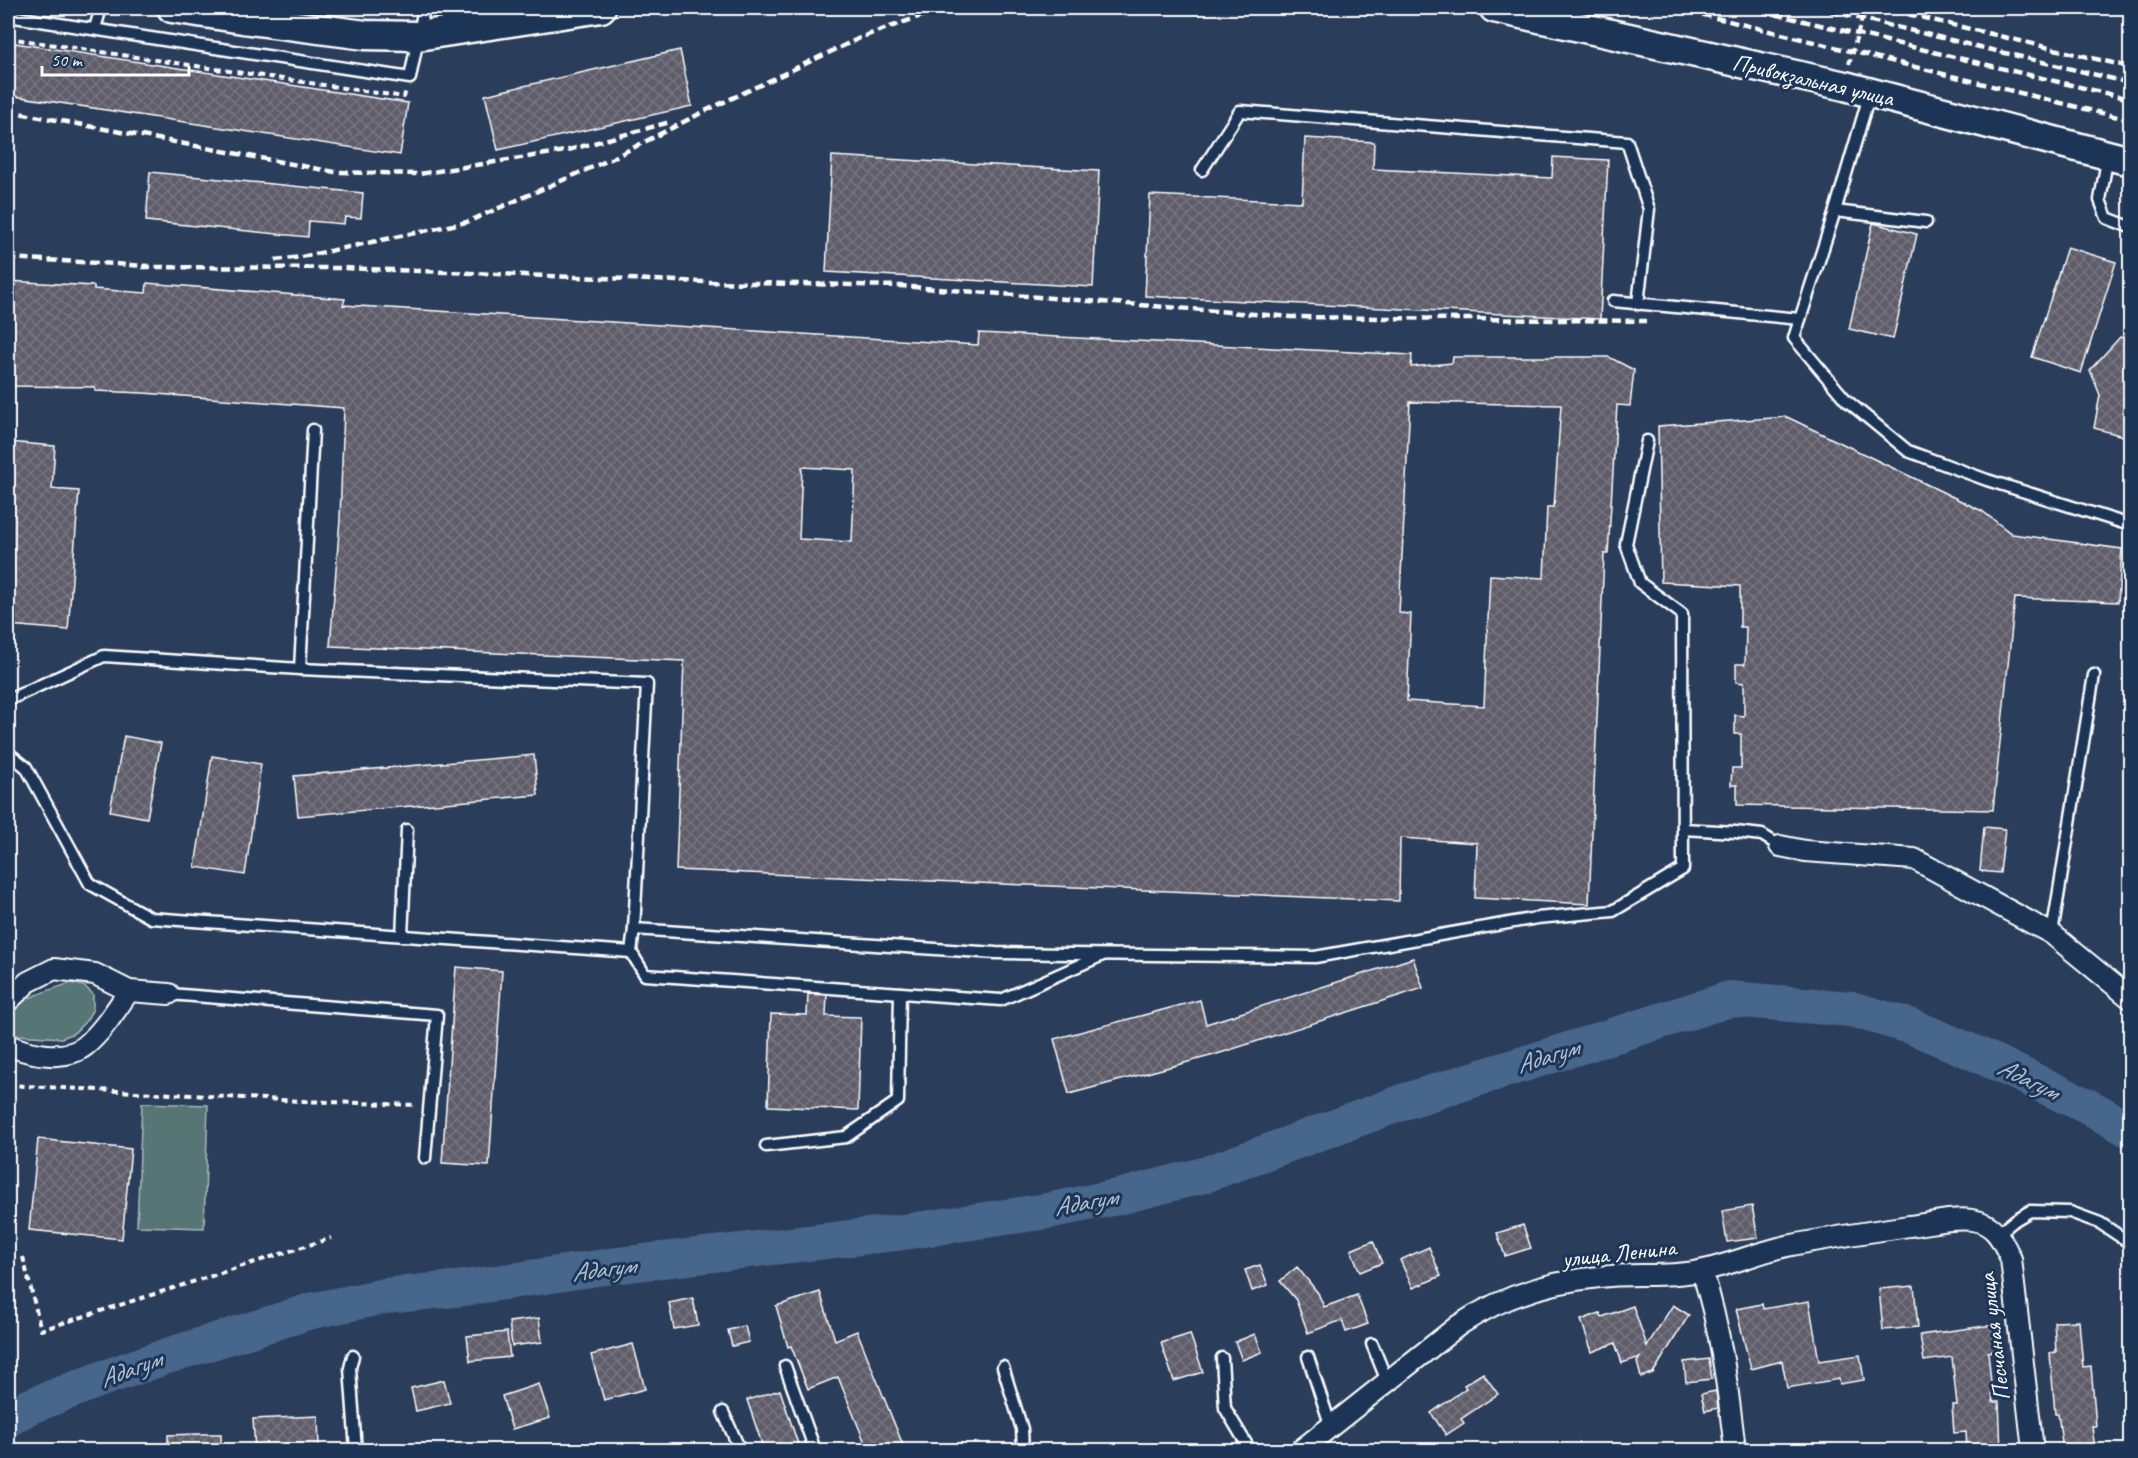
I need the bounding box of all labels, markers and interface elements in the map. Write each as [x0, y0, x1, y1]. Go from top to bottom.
scale bar [42, 39, 189, 77]
street label: Привокзальная улица [1729, 47, 1898, 114]
text: 50 m [51, 49, 84, 71]
water label: Адагум [1512, 1030, 1586, 1081]
water label: Адагум [1992, 1050, 2068, 1110]
water label: Адагум [1051, 1179, 1123, 1224]
street label: улица Ленина [1559, 1232, 1679, 1274]
water label: Адагум [570, 1248, 641, 1289]
street label: Песчаная улица [1971, 1270, 2017, 1403]
water label: Адагум [95, 1341, 170, 1395]

